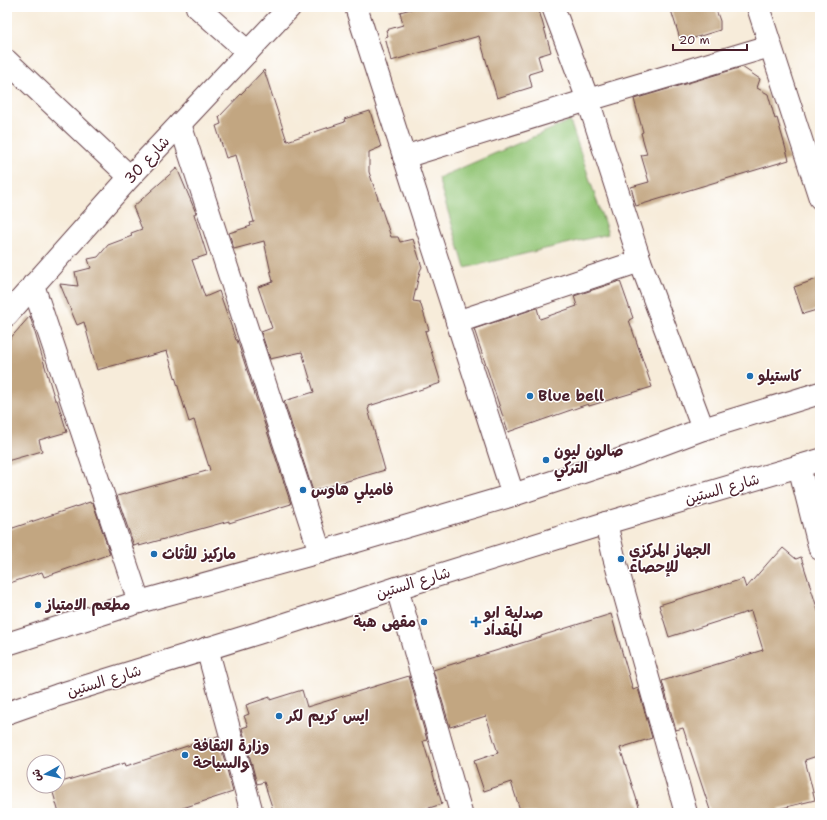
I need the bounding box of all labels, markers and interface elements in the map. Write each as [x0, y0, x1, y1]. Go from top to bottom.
scale bar [673, 26, 747, 52]
text: 20 m [679, 32, 710, 48]
street label: شارع 30 [120, 132, 174, 188]
place label: كاستيلو [757, 366, 802, 386]
marker: كاستيلو [745, 371, 755, 381]
place label: Blue bell [538, 386, 604, 406]
marker: Blue bell [525, 391, 535, 401]
place label: صالون ليون التركي [554, 441, 623, 482]
marker: صالون ليون التركي [541, 455, 551, 465]
street label: شارع الستين [682, 469, 762, 509]
place label: فاميلي هاوس [311, 480, 394, 504]
marker: فاميلي هاوس [298, 485, 308, 495]
place label: الجهاز المركزي للإحصاء [629, 540, 711, 577]
place label: ماركيز للأثاث [162, 543, 236, 564]
marker: ماركيز للأثاث [149, 549, 159, 559]
marker: الجهاز المركزي للإحصاء [616, 554, 626, 564]
street label: شارع الستين [373, 562, 453, 604]
place label: مطعم الامتياز [44, 595, 130, 616]
marker: مطعم الامتياز [33, 600, 43, 610]
place label: صدلية ابو المقداد [483, 603, 543, 640]
place label: مقهى هبة [353, 612, 416, 632]
marker: مقهى هبة [419, 617, 429, 627]
marker: صدلية ابو المقداد [471, 617, 481, 627]
street label: شارع الستين [64, 660, 144, 702]
place label: ايس كريم لكر [285, 706, 369, 727]
marker: ايس كريم لكر [274, 711, 284, 721]
place label: وزارة الثقافة والسياحة [193, 736, 269, 773]
marker: وزارة الثقافة والسياحة [180, 750, 190, 760]
north arrow [26, 754, 66, 794]
text: ش [28, 768, 45, 782]

